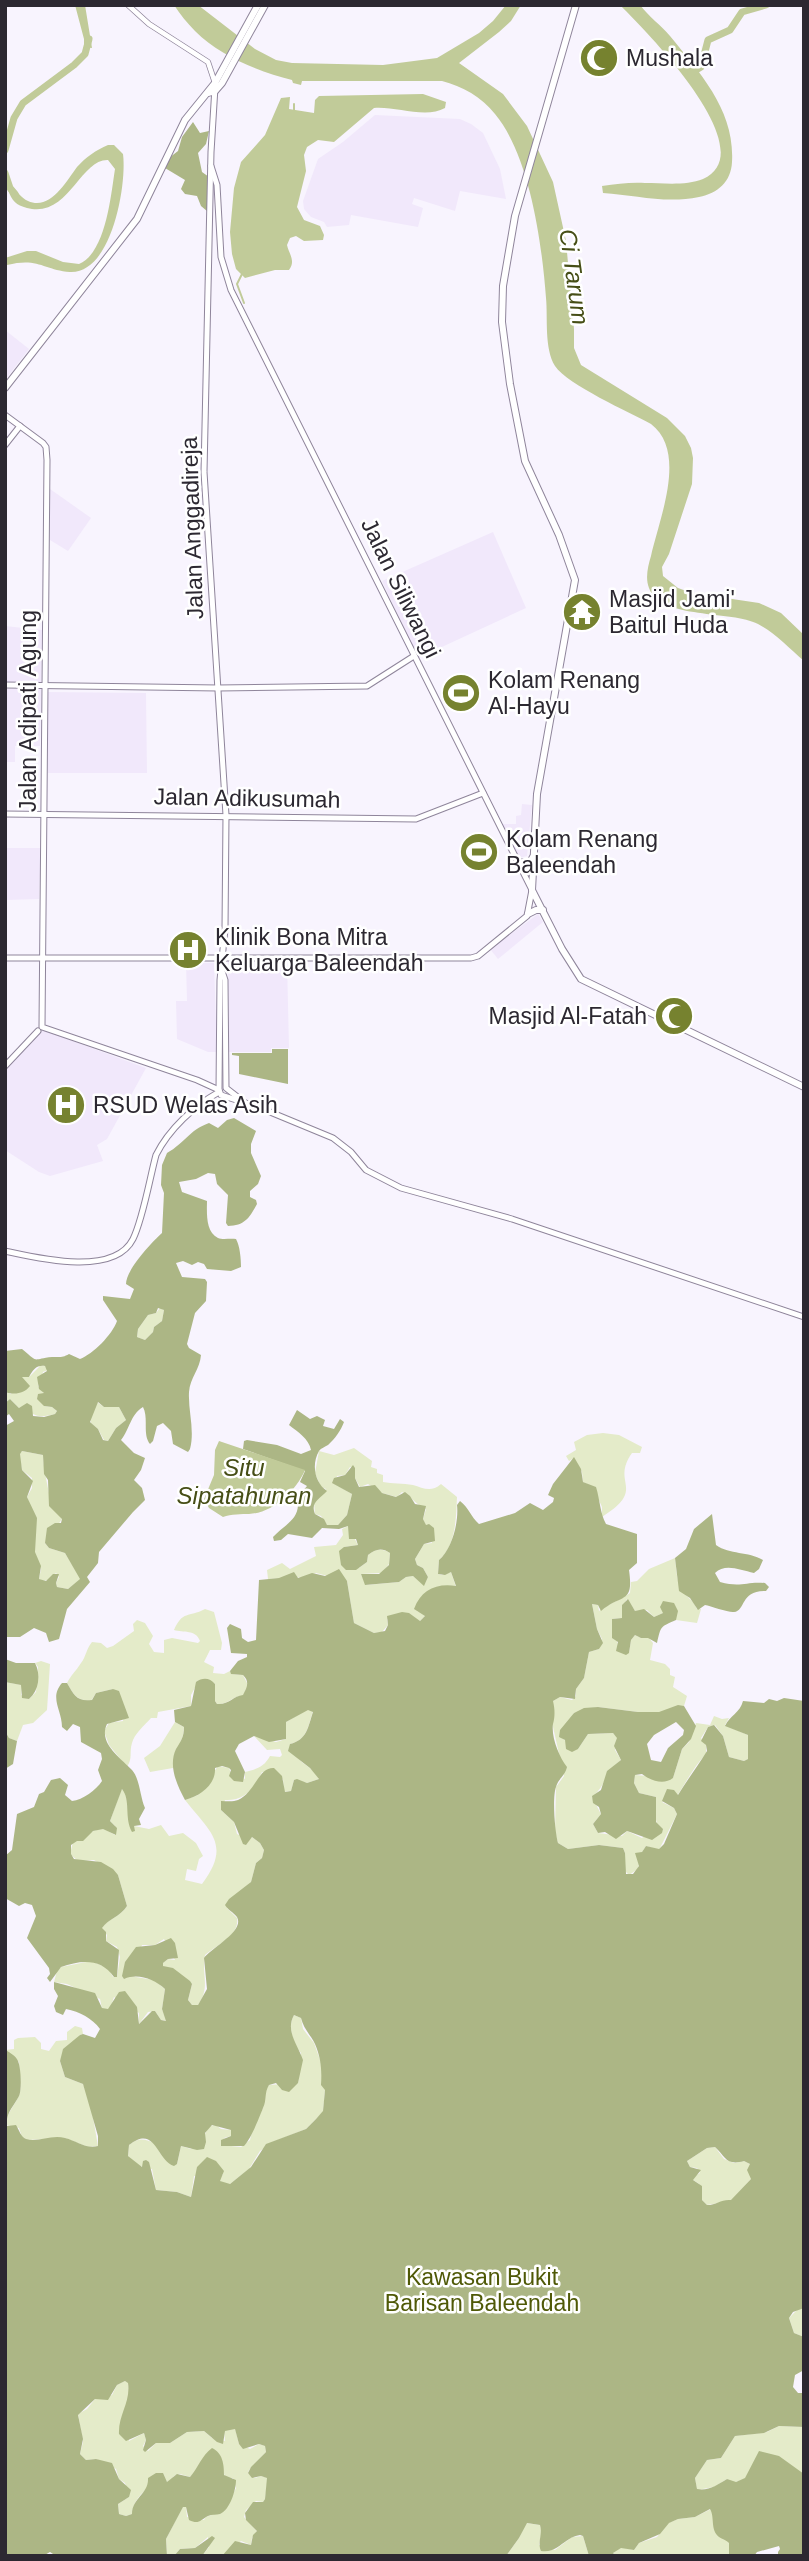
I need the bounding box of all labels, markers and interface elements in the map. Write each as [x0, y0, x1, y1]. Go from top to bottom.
mosque icon: Mushala [578, 37, 620, 79]
place label: Mushala [626, 45, 713, 71]
water label: Ci Tarum [554, 227, 595, 327]
street label: Jalan Anggadireja [176, 436, 208, 620]
street label: Jalan Siliwangi [356, 514, 446, 662]
place label: Masjid Jami' Baitul Huda [609, 586, 735, 638]
temple icon: Masjid Jami' Baitul Huda [561, 591, 603, 633]
street label: Jalan Adipati Agung [15, 610, 41, 812]
place label: Kolam Renang Al-Hayu [488, 667, 640, 719]
sports icon: Kolam Renang Al-Hayu [440, 672, 482, 714]
street label: Jalan Adikusumah [153, 783, 341, 813]
place label: Kolam Renang Baleendah [506, 826, 658, 878]
sports icon: Kolam Renang Baleendah [458, 831, 500, 873]
place label: Klinik Bona Mitra Keluarga Baleendah [215, 924, 423, 976]
hospital icon: Klinik Bona Mitra Keluarga Baleendah [167, 929, 209, 971]
mosque icon: Masjid Al-Fatah [653, 995, 695, 1037]
place label: Masjid Al-Fatah [488, 1003, 647, 1029]
hospital icon: RSUD Welas Asih [45, 1084, 87, 1126]
place label: RSUD Welas Asih [93, 1092, 278, 1118]
water label: Situ Sipatahunan [177, 1454, 311, 1509]
park label: Kawasan Bukit Barisan Baleendah [385, 2264, 579, 2316]

